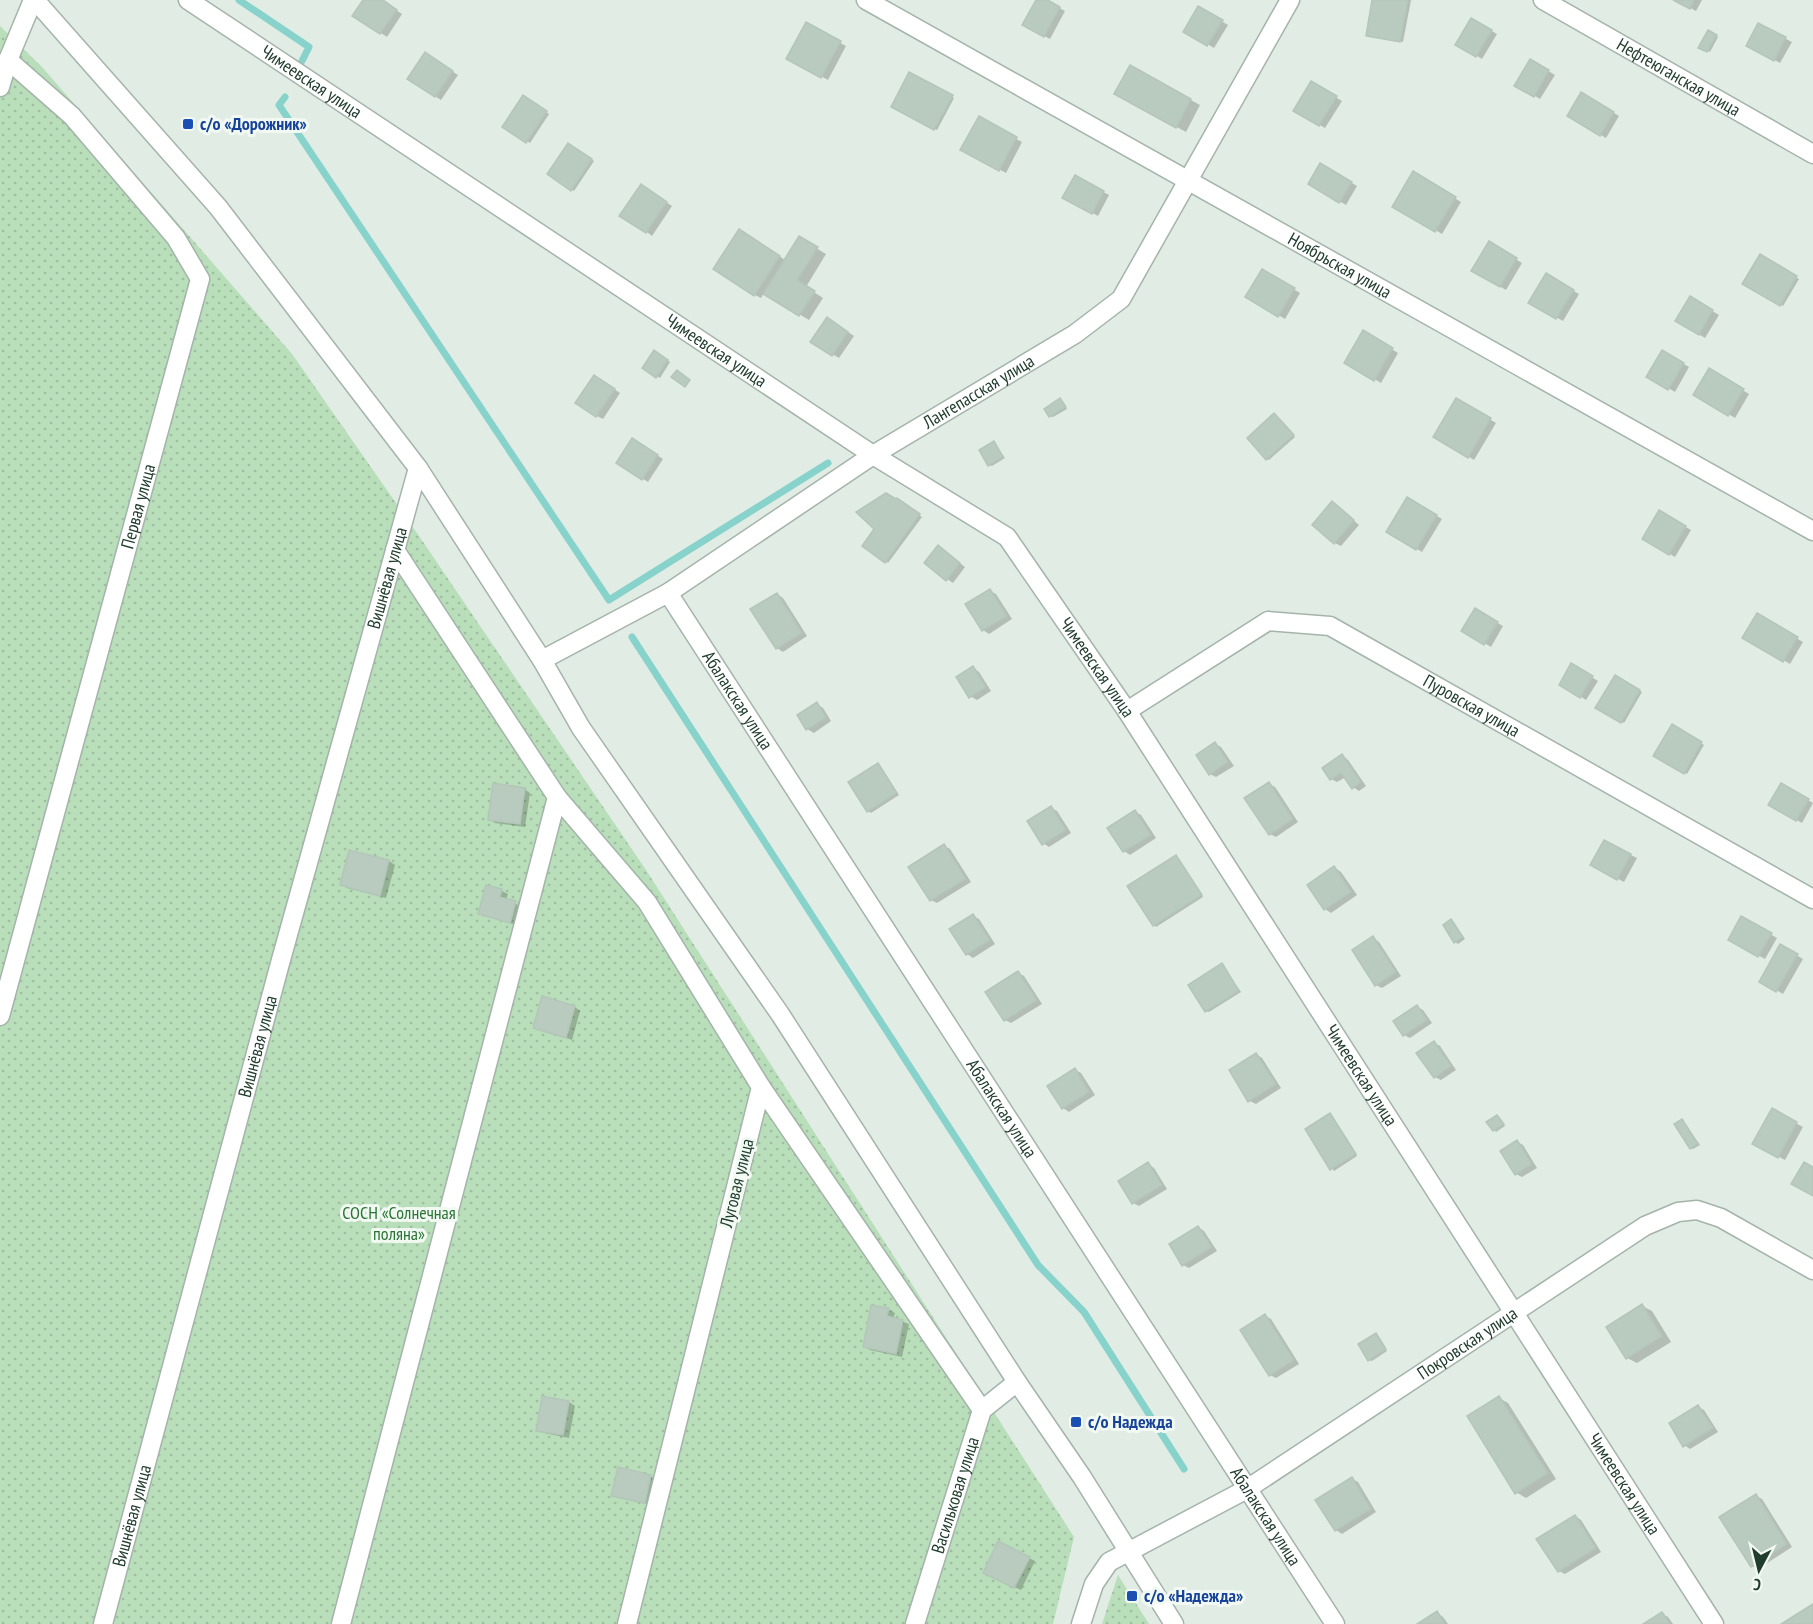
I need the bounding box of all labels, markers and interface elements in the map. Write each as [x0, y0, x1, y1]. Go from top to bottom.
street label: Нефтеюганская улица [1613, 33, 1745, 121]
street label: Чимеевская улица [257, 40, 366, 123]
place label: с/о «Дорожник» [200, 112, 307, 135]
marker: с/о «Дорожник» [181, 117, 195, 131]
street label: Ноябрьская улица [1284, 227, 1396, 303]
street label: Чимеевская улица [662, 309, 771, 392]
street label: Лангепасская улица [918, 349, 1038, 434]
street label: Первая улица [115, 461, 160, 551]
street label: Вишнёвая улица [362, 524, 412, 631]
street label: Чимеевская улица [1055, 613, 1140, 721]
street label: Абалакская улица [698, 646, 778, 754]
street label: Пуровская улица [1419, 669, 1524, 742]
street label: Вишнёвая улица [233, 993, 282, 1100]
street label: Чимеевская улица [1321, 1020, 1403, 1130]
street label: Абалакская улица [962, 1055, 1042, 1162]
street label: Луговая улица [714, 1136, 759, 1231]
park label: СОСН «Солнечная поляна» [342, 1201, 456, 1245]
street label: Покровская улица [1413, 1302, 1522, 1384]
place label: с/о Надежда [1088, 1410, 1173, 1433]
marker: с/о Надежда [1069, 1415, 1083, 1429]
street label: Чимеевская улица [1583, 1429, 1666, 1539]
street label: Васильковая улица [926, 1434, 984, 1556]
street label: Вишнёвая улица [107, 1462, 156, 1569]
street label: Абалакская улица [1226, 1463, 1306, 1570]
north arrow [1729, 1540, 1789, 1600]
text: С [1752, 1574, 1762, 1595]
place label: с/о «Надежда» [1144, 1584, 1243, 1607]
marker: с/о «Надежда» [1125, 1589, 1139, 1603]

